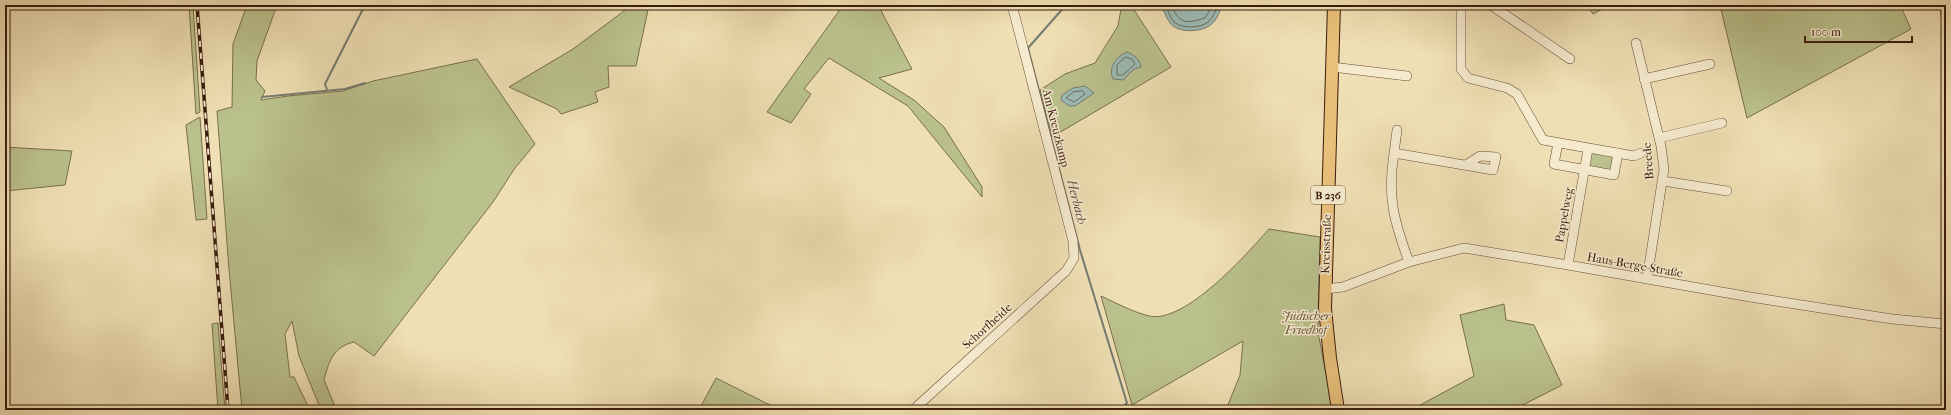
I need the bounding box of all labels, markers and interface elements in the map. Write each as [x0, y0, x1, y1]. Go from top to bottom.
scale bar [1805, 18, 1912, 44]
text: 100 m [1811, 25, 1841, 39]
street label: Am Kreuzkamp [1039, 86, 1073, 169]
street label: Breede [1639, 142, 1657, 180]
water label: Herbach [1064, 177, 1090, 226]
road number: B 236 [1311, 186, 1345, 204]
street label: Pappelweg [1552, 186, 1576, 244]
street label: Kreisstraße [1318, 214, 1334, 274]
street label: Haus-Berge-Straße [1586, 250, 1684, 280]
street label: Schorfheide [959, 300, 1015, 352]
park label: Jüdischer Friedhof [1282, 309, 1332, 337]

